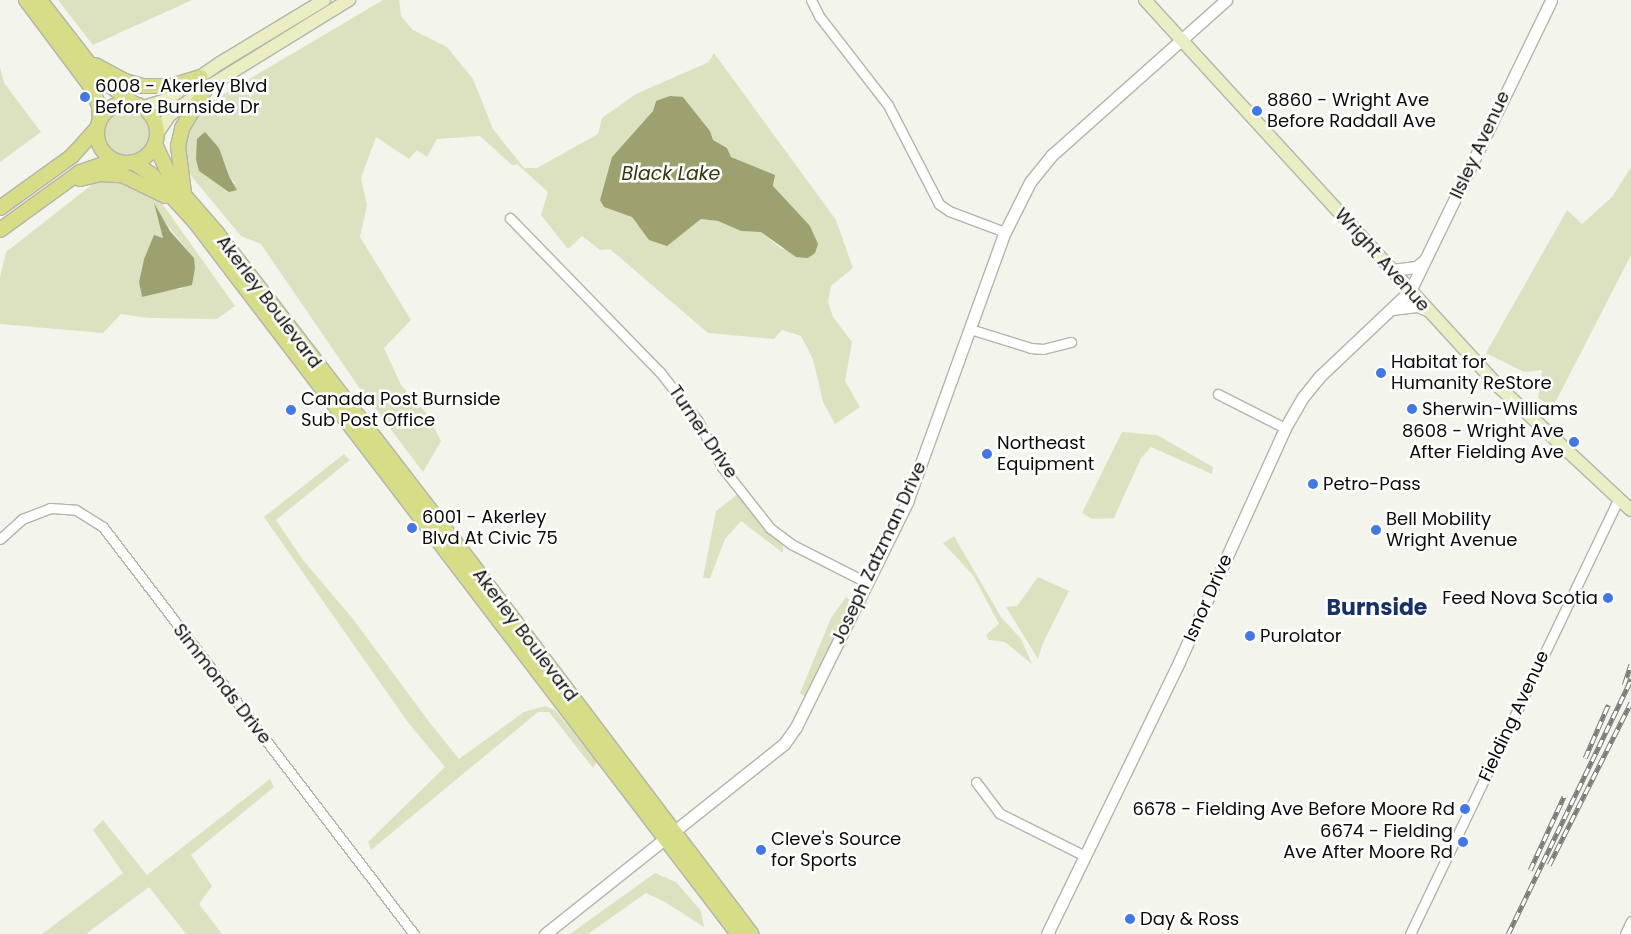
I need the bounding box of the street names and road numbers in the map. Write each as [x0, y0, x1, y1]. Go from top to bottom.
street label: Ilsley Avenue [1446, 88, 1514, 202]
street label: Wright Avenue [1330, 204, 1434, 316]
street label: Akerley Boulevard [212, 231, 326, 373]
street label: Turner Drive [664, 381, 742, 483]
street label: Joseph Zatzman Drive [827, 458, 931, 648]
street label: Isnor Drive [1179, 551, 1237, 645]
street label: Akerley Boulevard [468, 564, 582, 706]
street label: Simmonds Drive [168, 620, 276, 748]
street label: Fielding Avenue [1474, 647, 1554, 785]

